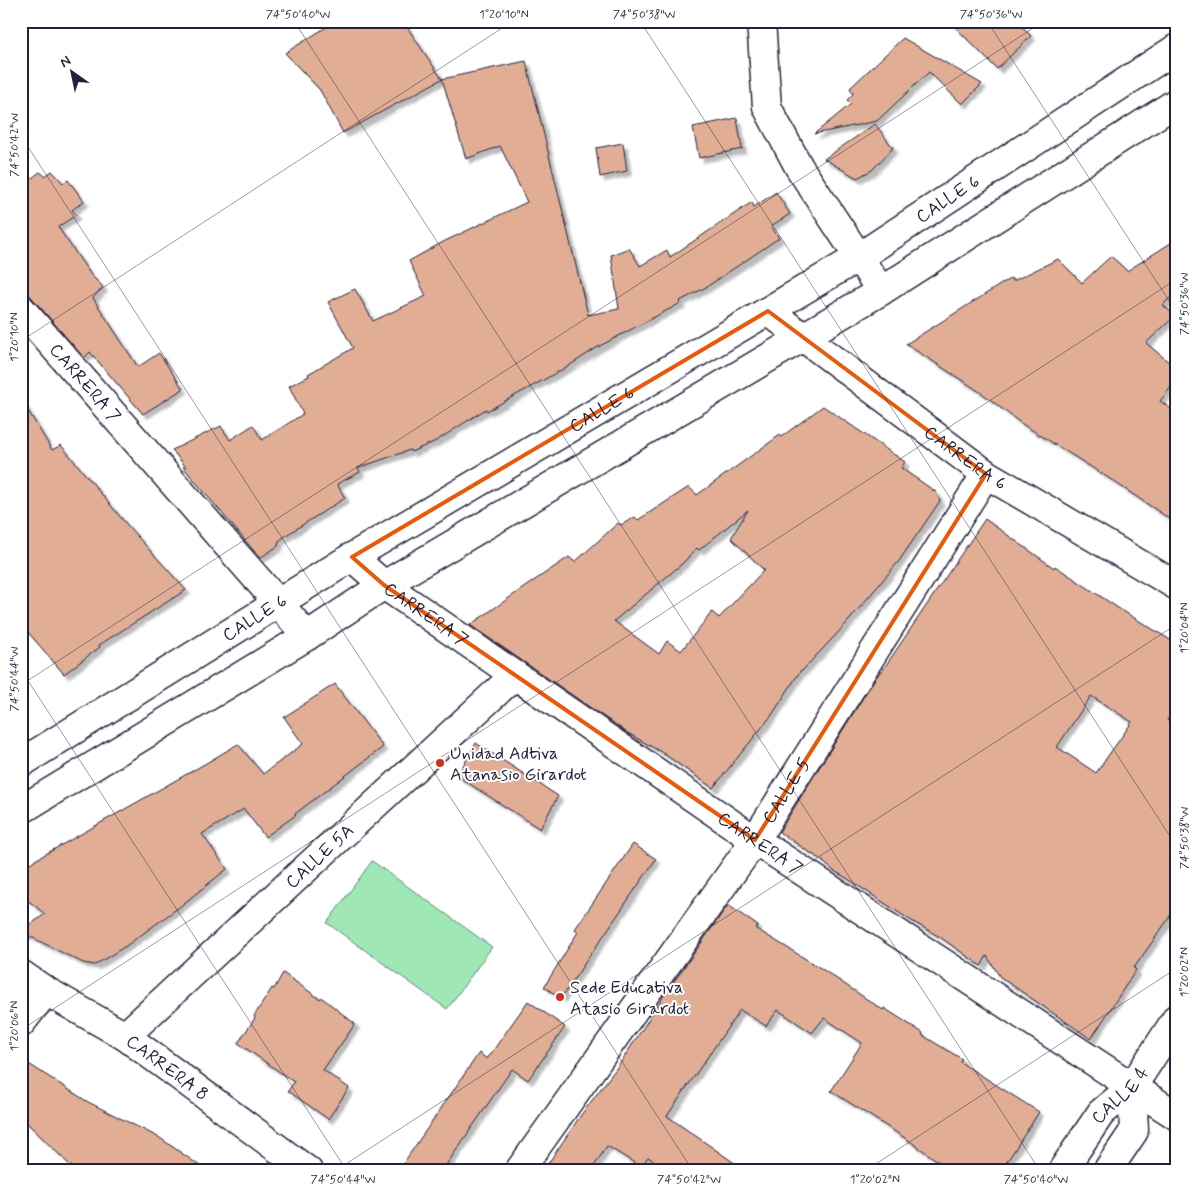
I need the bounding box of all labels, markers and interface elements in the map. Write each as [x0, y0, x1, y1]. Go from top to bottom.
text: 74°50'40"W [266, 7, 330, 23]
text: 1°20'10"N [479, 7, 529, 23]
text: 74°50'38"W [613, 7, 675, 23]
text: 74°50'36"W [960, 7, 1022, 23]
north arrow [48, 48, 98, 98]
text: N [57, 52, 74, 72]
text: 74°50'42"W [7, 113, 23, 177]
street label: CALLE 6 [912, 170, 985, 229]
text: 74°50'36"W [1177, 273, 1193, 335]
text: 1°20'10"N [7, 312, 23, 362]
street label: CARRERA 7 [44, 339, 126, 428]
street label: CALLE 6 [565, 382, 639, 439]
street label: CARRERA 6 [919, 421, 1010, 496]
street label: CARRERA 7 [379, 577, 473, 653]
street label: CALLE 6 [218, 589, 292, 648]
text: 1°20'04"N [1177, 602, 1193, 654]
text: 74°50'44"W [7, 647, 23, 711]
place label: Unidad Adtiva Atanasio Girardot [450, 742, 587, 787]
street label: CALLE 5 [757, 754, 817, 828]
marker: Unidad Adtiva Atanasio Girardot [434, 757, 446, 769]
street label: CARRERA 7 [712, 807, 807, 881]
text: 74°50'38"W [1177, 807, 1193, 869]
street label: CALLE 5A [281, 819, 359, 894]
text: 1°20'02"N [1177, 947, 1193, 997]
place label: Sede Educativa Atasio Girardot [570, 976, 689, 1021]
marker: Sede Educativa Atasio Girardot [554, 991, 566, 1003]
text: 1°20'06"N [7, 1001, 23, 1051]
street label: CARRERA 8 [121, 1030, 213, 1107]
street label: CALLE 4 [1086, 1062, 1155, 1129]
text: 74°50'44"W [311, 1172, 375, 1188]
text: 74°50'42"W [657, 1172, 721, 1188]
text: 1°20'02"N [850, 1172, 900, 1188]
text: 74°50'40"W [1004, 1172, 1068, 1188]

